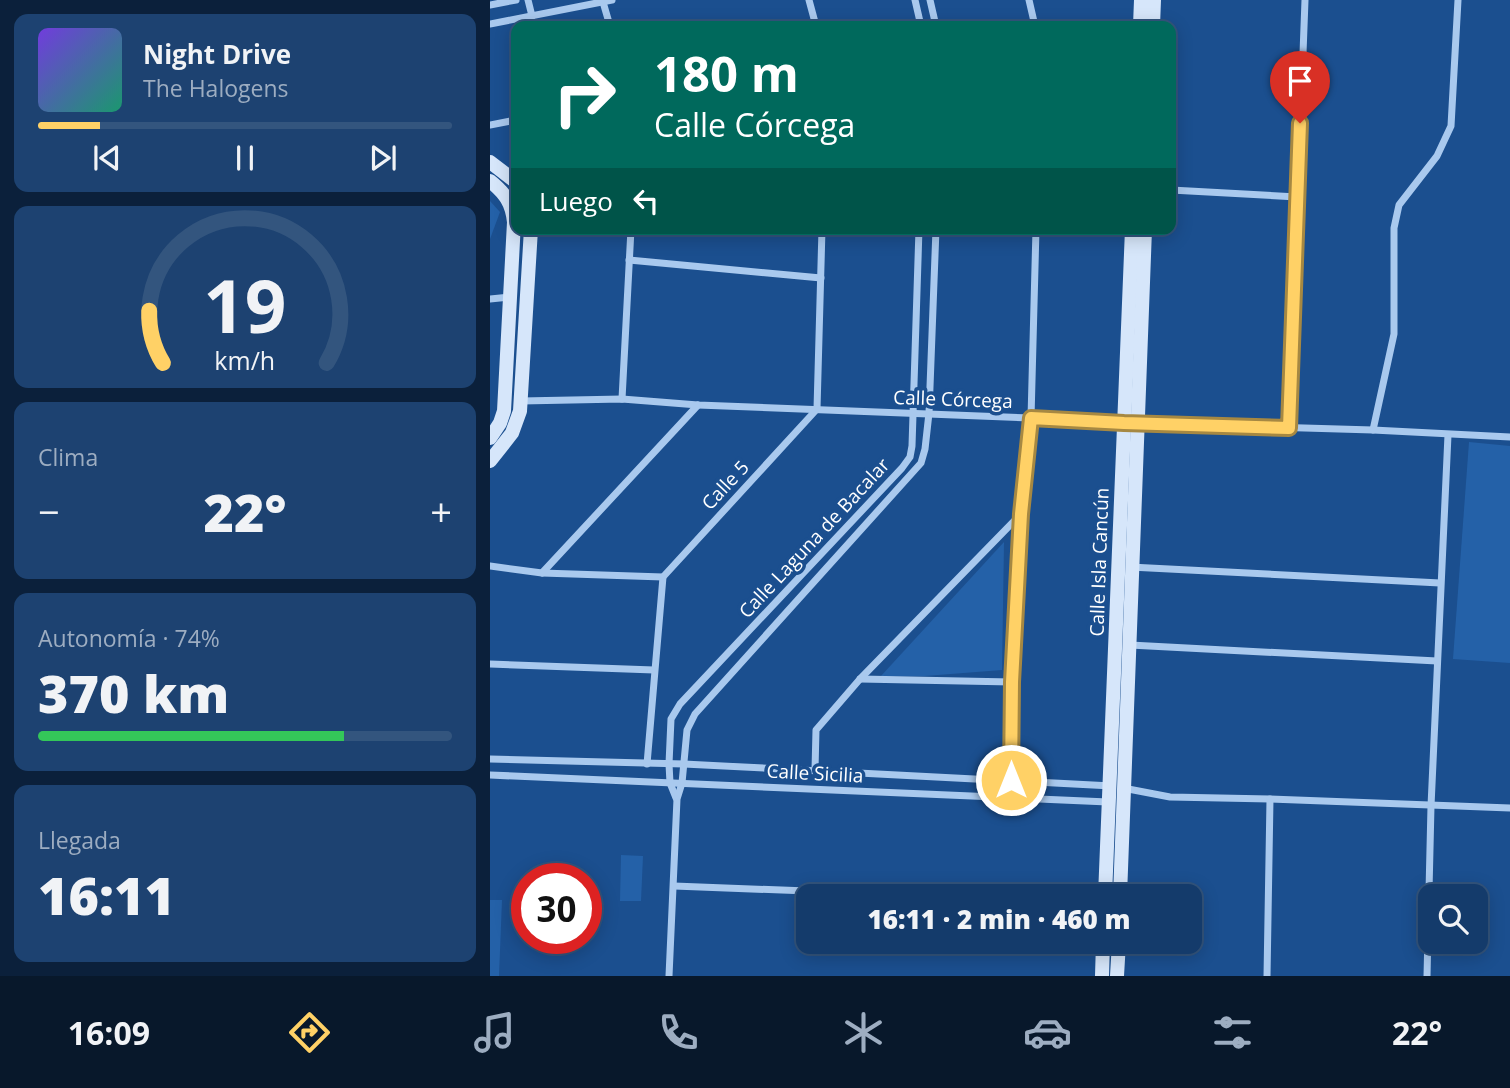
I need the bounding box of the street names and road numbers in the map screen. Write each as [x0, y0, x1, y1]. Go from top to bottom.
street label: Calle Córcega [893, 384, 1013, 414]
street label: Calle Laguna de Bacalar [733, 452, 895, 624]
street label: Calle 5 [696, 455, 754, 515]
street label: Calle Isla Cancún [1083, 487, 1115, 637]
street label: Calle Sicilia [766, 757, 864, 789]

